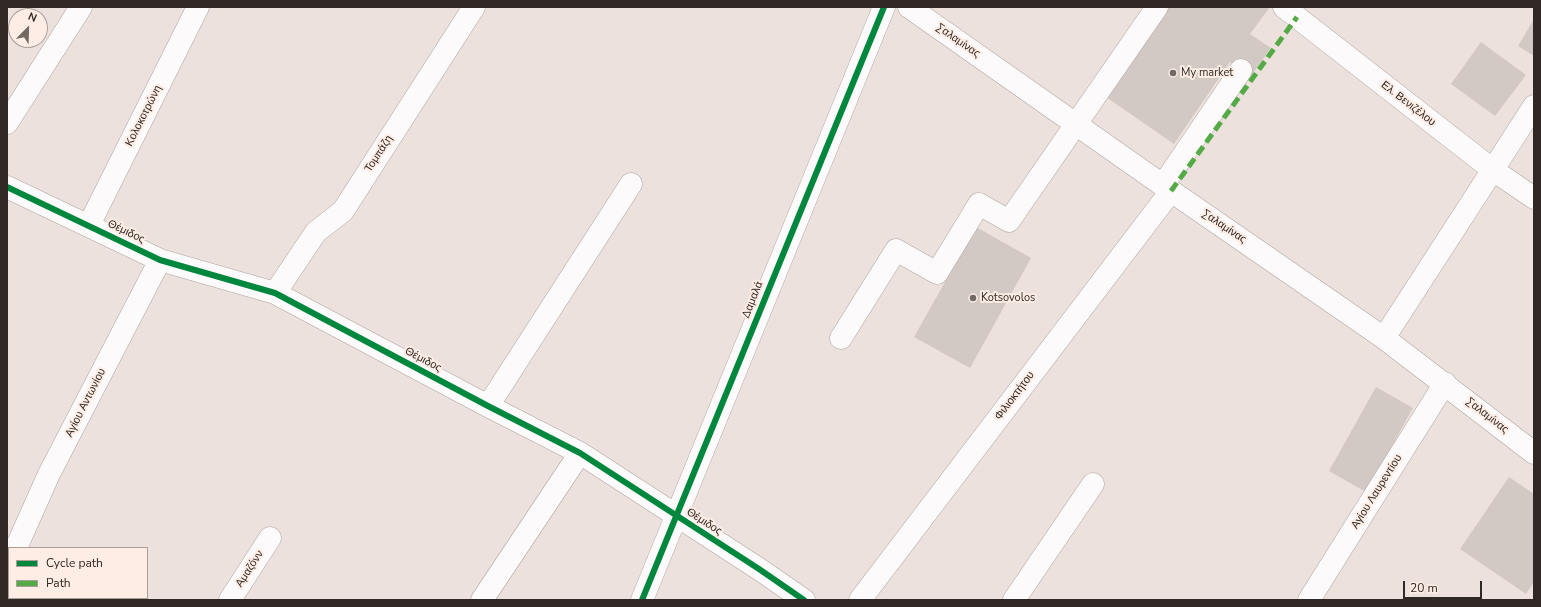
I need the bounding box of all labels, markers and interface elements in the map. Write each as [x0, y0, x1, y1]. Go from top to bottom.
north arrow [8, 8, 48, 48]
text: N [26, 9, 39, 26]
street label: Σαλαμίνας [934, 21, 982, 61]
place label: My market [1181, 66, 1233, 80]
marker: My market [1168, 68, 1178, 78]
street label: Ελ. Βενιζέλου [1378, 79, 1438, 129]
street label: Κολοκοτρώνη [123, 83, 165, 149]
street label: Τομπάζη [362, 133, 396, 175]
street label: Σαλαμίνας [1199, 207, 1249, 247]
street label: Θέμιδος [105, 217, 147, 247]
street label: Δαμαλά [740, 280, 766, 320]
place label: Kotsovolos [981, 291, 1035, 305]
marker: Kotsovolos [968, 293, 978, 303]
street label: Θέμιδος [402, 345, 444, 375]
street label: Αγίου Αντωνίου [63, 366, 109, 440]
street label: Φιλιοκτήτου [992, 369, 1038, 423]
street label: Σαλαμίνας [1463, 395, 1511, 437]
street label: Αγίου Λαυρεντίου [1349, 452, 1405, 532]
street label: Θέμιδος [684, 506, 724, 538]
legend [8, 547, 148, 599]
street label: Αμαζόνν [233, 548, 267, 590]
text: Cycle path [46, 555, 103, 571]
scale bar [1405, 573, 1484, 599]
text: Path [46, 575, 71, 591]
text: 20 m [1410, 580, 1438, 596]

